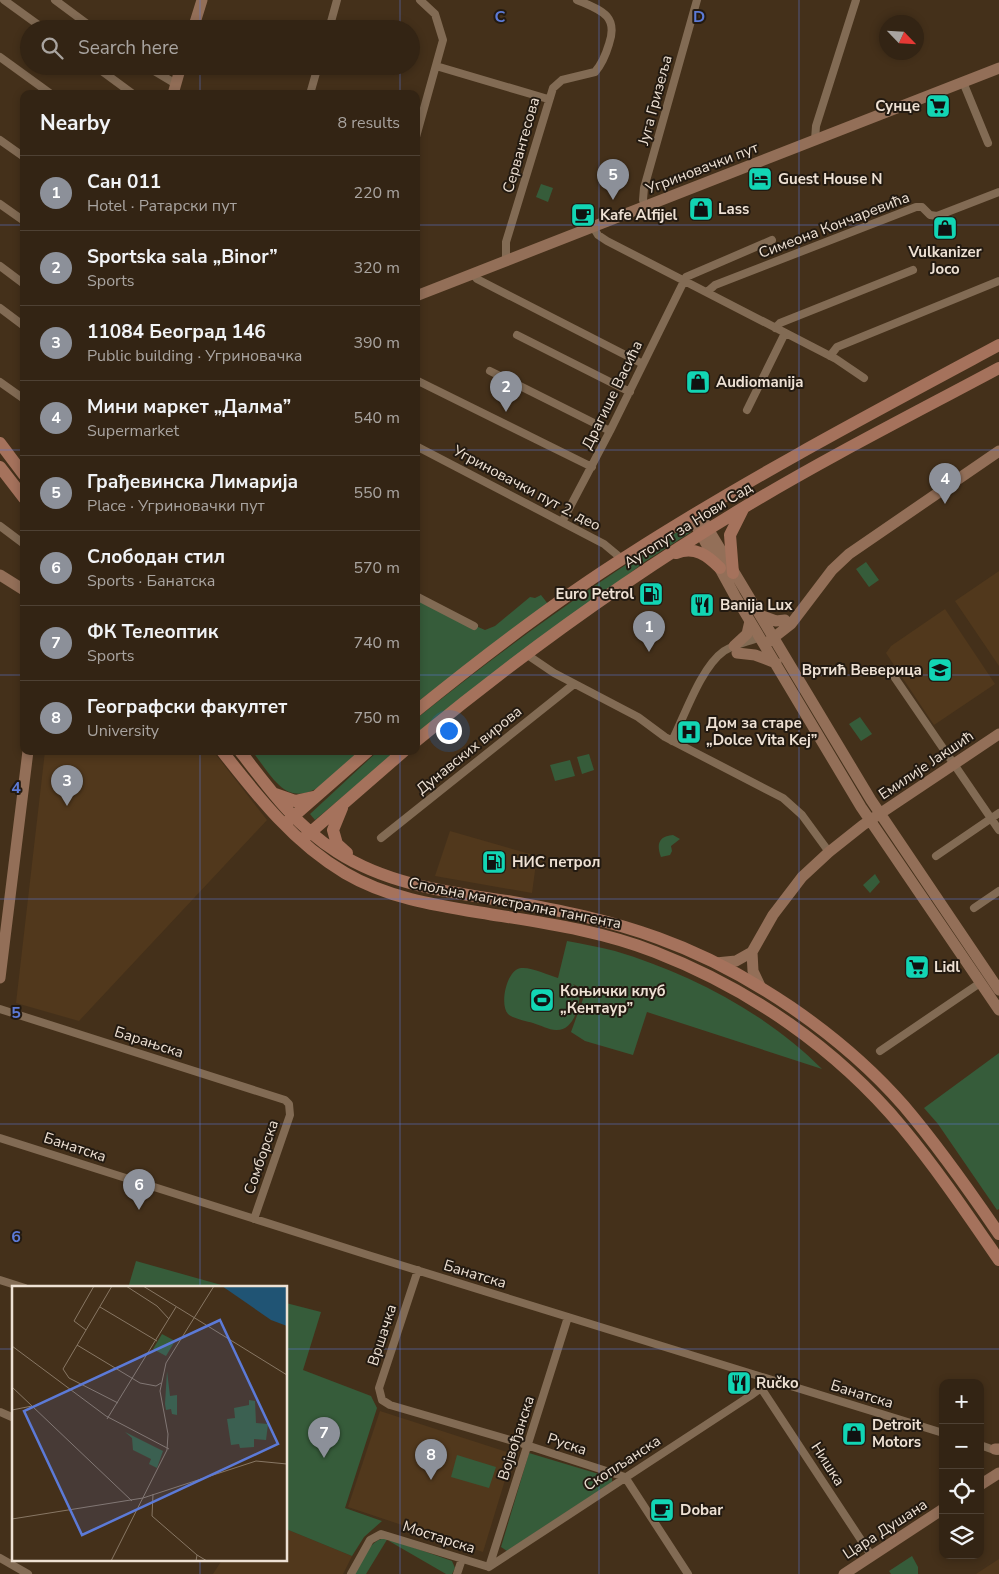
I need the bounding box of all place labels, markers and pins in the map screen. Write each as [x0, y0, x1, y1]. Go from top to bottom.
supermarket icon: Сунце [925, 93, 951, 119]
place label: Сунце [875, 96, 920, 116]
pin: 5 [597, 159, 629, 200]
hotel icon: Guest House N [747, 166, 773, 192]
place label: Guest House N [778, 169, 883, 189]
shop icon: Lass [688, 196, 714, 222]
place label: Lass [718, 199, 749, 219]
cafe icon: Kafe Alfijel [570, 202, 596, 228]
place label: Kafe Alfijel [600, 205, 678, 225]
shop icon: Vulkanizer Joco [932, 215, 958, 241]
place label: Vulkanizer Joco [907, 242, 982, 279]
shop icon: Audiomanija [685, 369, 711, 395]
pin: 2 [490, 371, 522, 412]
place label: Audiomanija [716, 372, 803, 392]
pin: 4 [929, 463, 961, 504]
fuel station icon: Euro Petrol [638, 581, 664, 607]
place label: Euro Petrol [555, 584, 634, 604]
restaurant icon: Banija Lux [689, 592, 715, 618]
place label: Banija Lux [720, 595, 793, 615]
pin: 1 [633, 611, 665, 652]
school or university icon: Вртић Веверица [927, 657, 953, 683]
place label: Вртић Веверица [802, 660, 922, 680]
place label: Дом за старе „Dolce Vita Kej” [706, 713, 818, 750]
hospital icon: Дом за старе „Dolce Vita Kej” [676, 719, 702, 745]
pin: 3 [51, 765, 83, 806]
fuel station icon: НИС петрол [481, 849, 507, 875]
place label: НИС петрол [512, 852, 600, 872]
supermarket icon: Lidl [904, 954, 930, 980]
place label: Lidl [934, 957, 960, 977]
place label: Коњички клуб „Кентаур” [560, 981, 666, 1018]
sports icon: Коњички клуб „Кентаур” [529, 987, 555, 1013]
pin: 6 [123, 1169, 155, 1210]
restaurant icon: Ručko [726, 1370, 752, 1396]
place label: Ručko [756, 1373, 799, 1393]
place label: Detroit Motors [872, 1415, 922, 1452]
pin: 7 [308, 1417, 340, 1458]
shop icon: Detroit Motors [841, 1421, 867, 1447]
pin: 8 [415, 1439, 447, 1480]
cafe icon: Dobar [649, 1497, 675, 1523]
place label: Dobar [680, 1500, 723, 1520]

